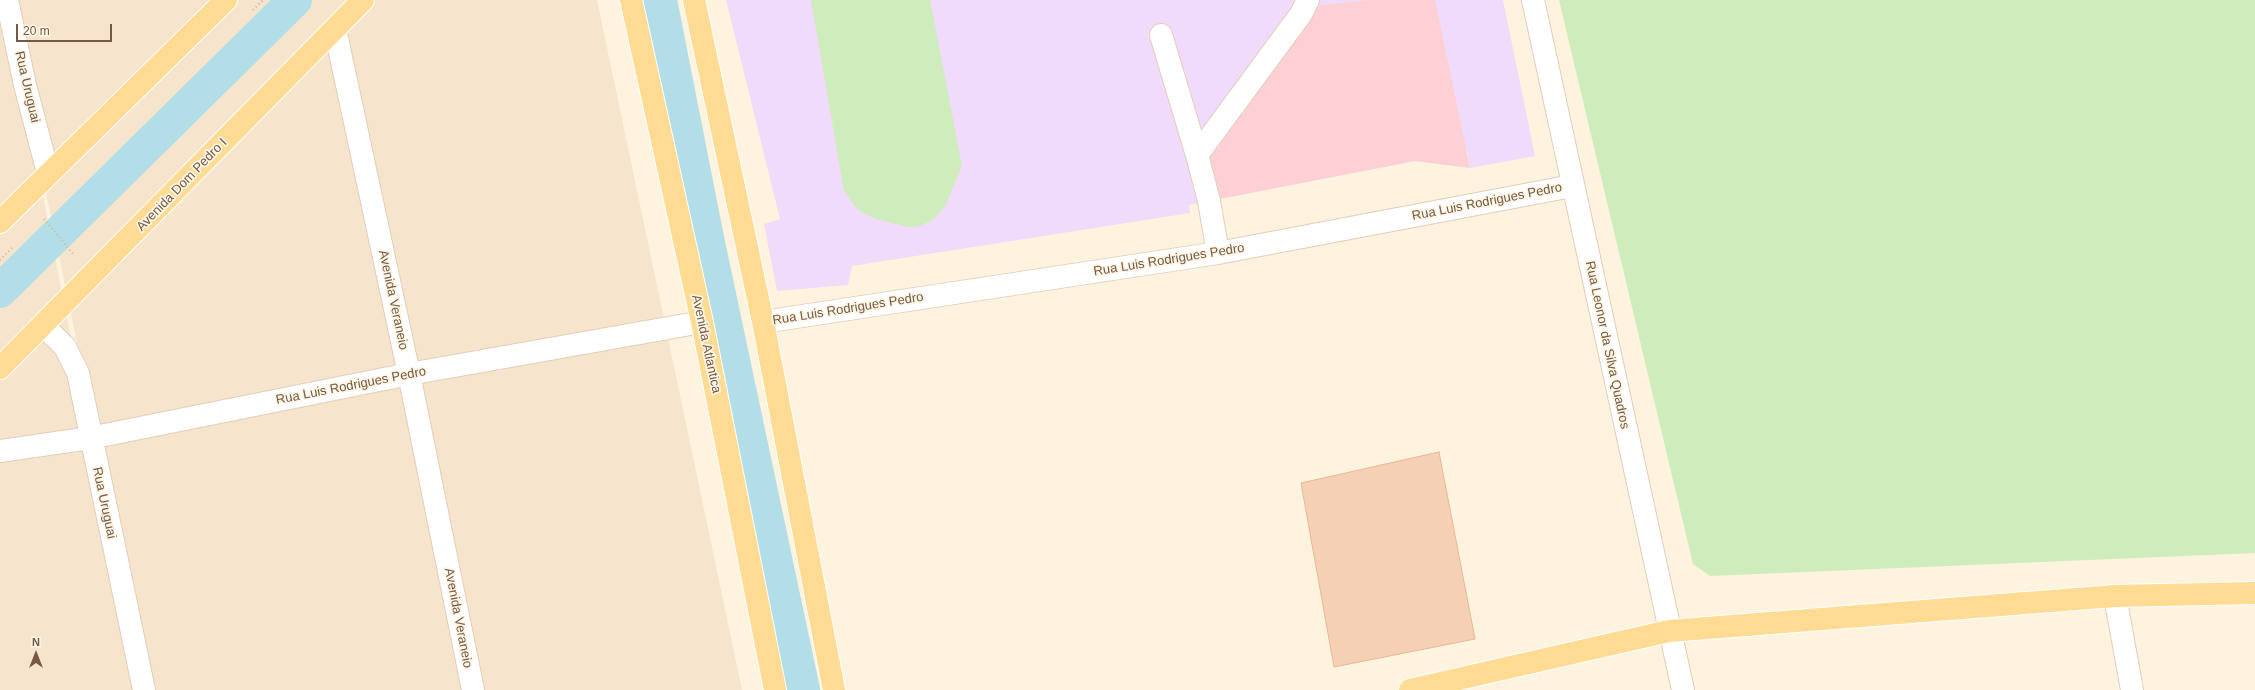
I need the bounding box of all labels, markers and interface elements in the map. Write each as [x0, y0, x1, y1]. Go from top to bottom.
scale bar [18, 16, 114, 42]
text: 20 m [23, 24, 50, 38]
street label: Rua Uruguai [11, 50, 43, 124]
street label: Avenida Dom Pedro I [134, 135, 230, 235]
street label: Rua Luis Rodrigues Pedro [1411, 180, 1563, 224]
street label: Rua Luis Rodrigues Pedro [1092, 240, 1246, 280]
street label: Avenida Veraneio [375, 249, 411, 351]
street label: Rua Leonor da Silva Quadros [1582, 260, 1632, 430]
street label: Rua Luis Rodrigues Pedro [771, 289, 925, 329]
street label: Avenida Atlantica [688, 293, 724, 395]
street label: Rua Luis Rodrigues Pedro [275, 364, 427, 408]
street label: Rua Uruguai [89, 466, 119, 540]
street label: Avenida Veraneio [441, 567, 475, 669]
north arrow [16, 634, 56, 674]
text: N [32, 636, 40, 648]

